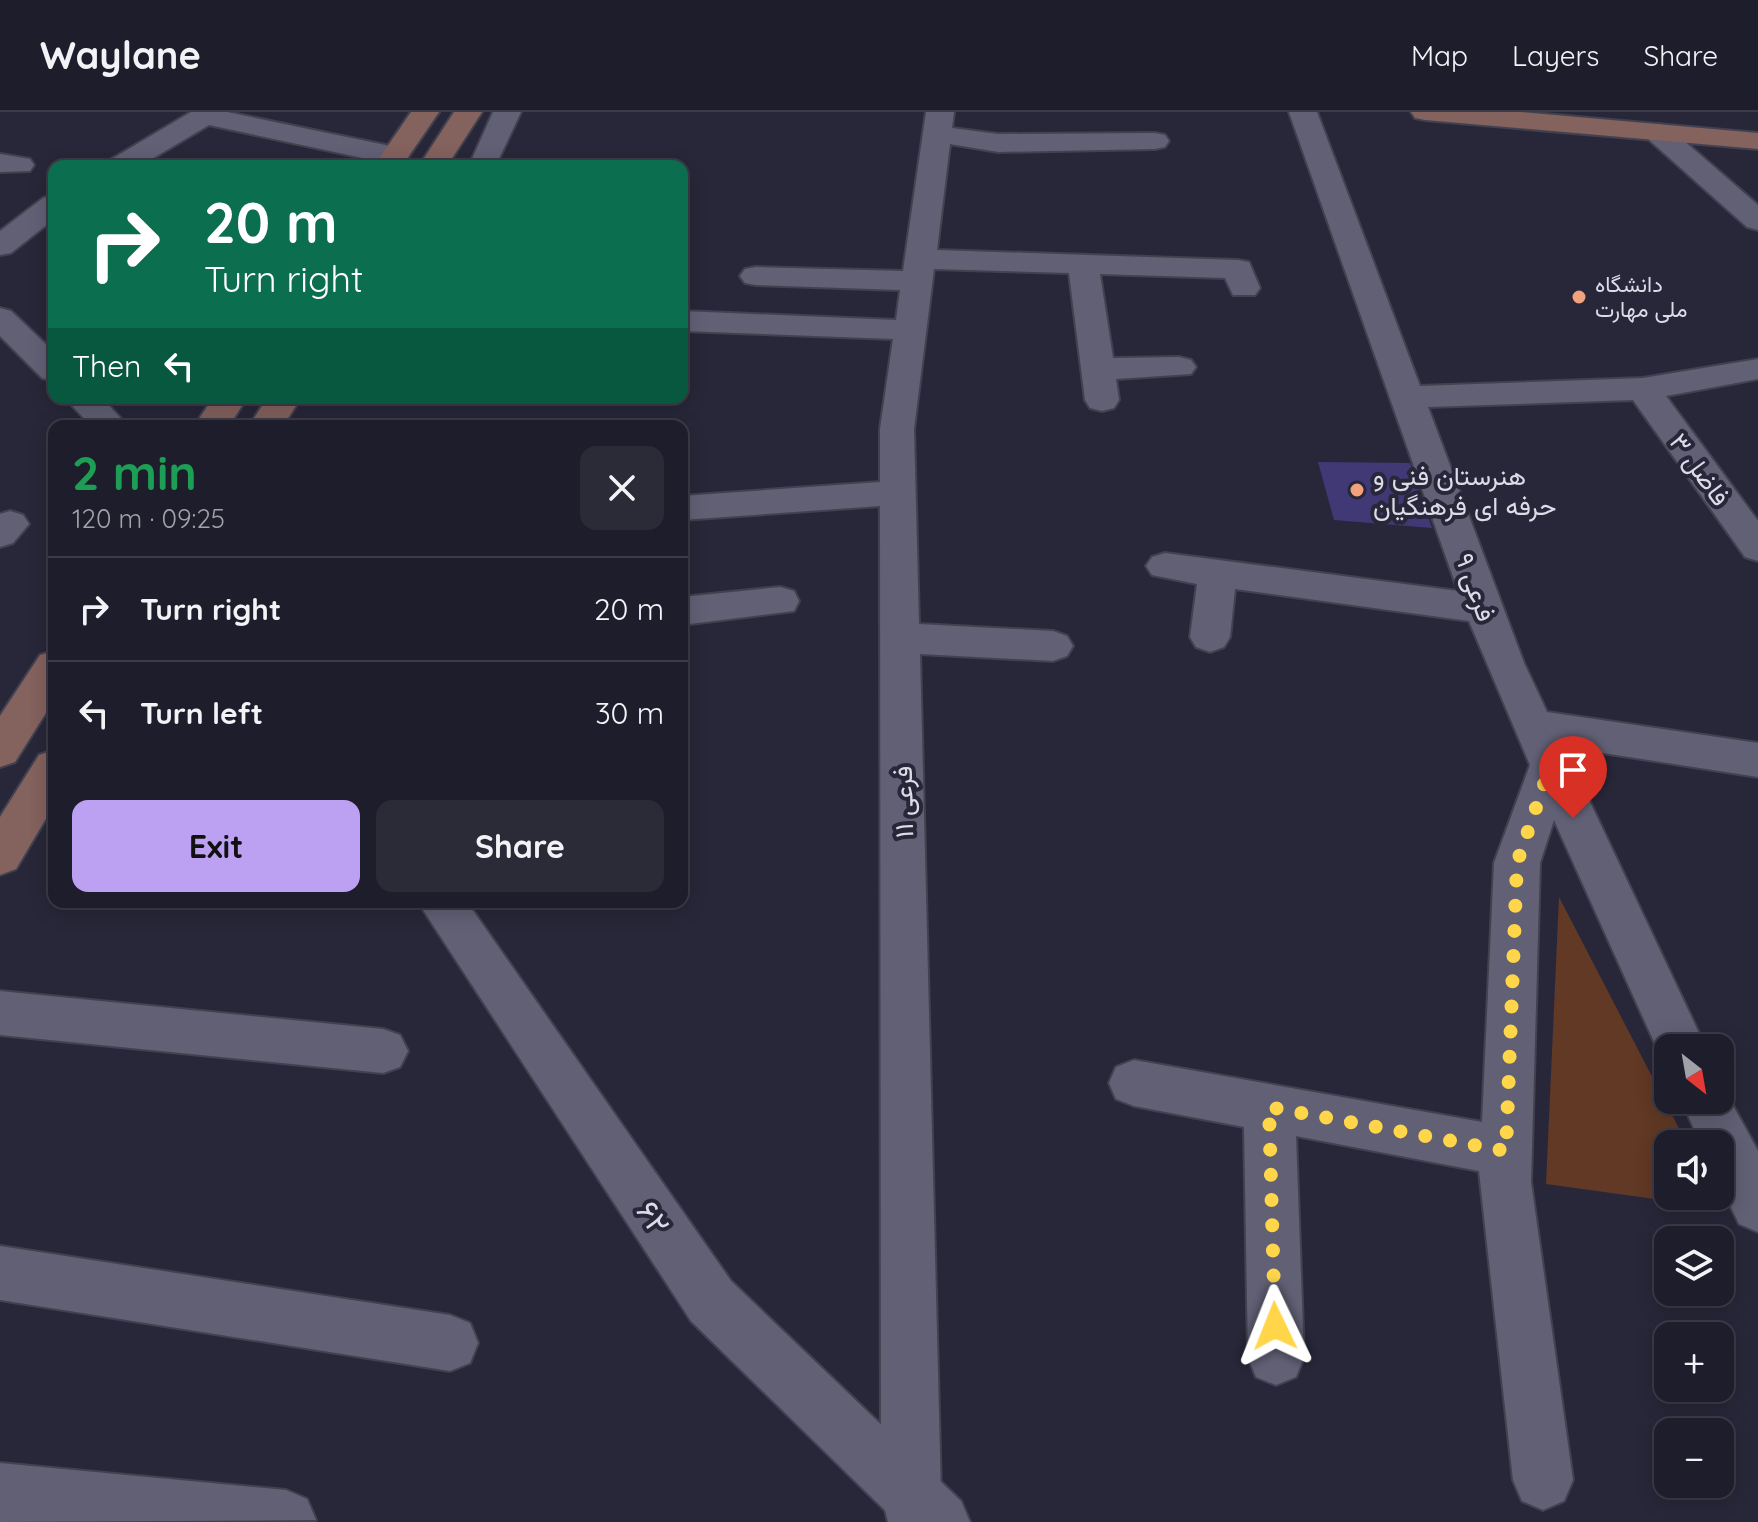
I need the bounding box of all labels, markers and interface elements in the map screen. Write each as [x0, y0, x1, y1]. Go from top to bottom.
text: Waylane [40, 31, 201, 79]
text: Map [1411, 38, 1468, 73]
text: Layers [1512, 38, 1599, 73]
text: Share [1643, 38, 1718, 73]
text: 20 m [204, 187, 338, 257]
icon: right [72, 192, 176, 296]
text: Turn right [204, 256, 363, 301]
place label: دانشگاه ملی مهارت [1595, 270, 1688, 323]
marker: دانشگاه ملی مهارت [1570, 288, 1588, 306]
icon: left [157, 344, 201, 388]
text: Then [72, 347, 141, 385]
street label: فاضل ۳ [1663, 426, 1737, 512]
text: 2 min [72, 442, 197, 502]
button: close [580, 446, 664, 530]
place label: هنرستان فنی و حرفه ای فرهنگیان [1373, 459, 1556, 522]
marker: هنرستان فنی و حرفه ای فرهنگیان [1348, 481, 1366, 499]
text: 120 m · 09:25 [72, 502, 225, 535]
street label: فرعی ۹ [1449, 548, 1503, 626]
icon: right [72, 587, 116, 631]
text: Turn right [140, 590, 281, 628]
text: 20 m [594, 590, 664, 628]
icon: left [72, 691, 116, 735]
text: Turn left [140, 694, 263, 732]
text: 30 m [595, 694, 664, 732]
pin [1539, 736, 1607, 818]
icon: arrive [1551, 748, 1595, 792]
street label: فرعی ۱۱ [886, 765, 920, 839]
button: Exit [72, 800, 360, 892]
button: Share [376, 800, 664, 892]
north arrow [1654, 1034, 1734, 1114]
map controls [1654, 1034, 1734, 1498]
button: sound [1654, 1130, 1734, 1210]
street label: ۶۲ [628, 1192, 680, 1242]
button: layers [1654, 1226, 1734, 1306]
position arrow [1233, 1284, 1317, 1368]
button: + [1654, 1322, 1734, 1402]
button: − [1654, 1418, 1734, 1498]

